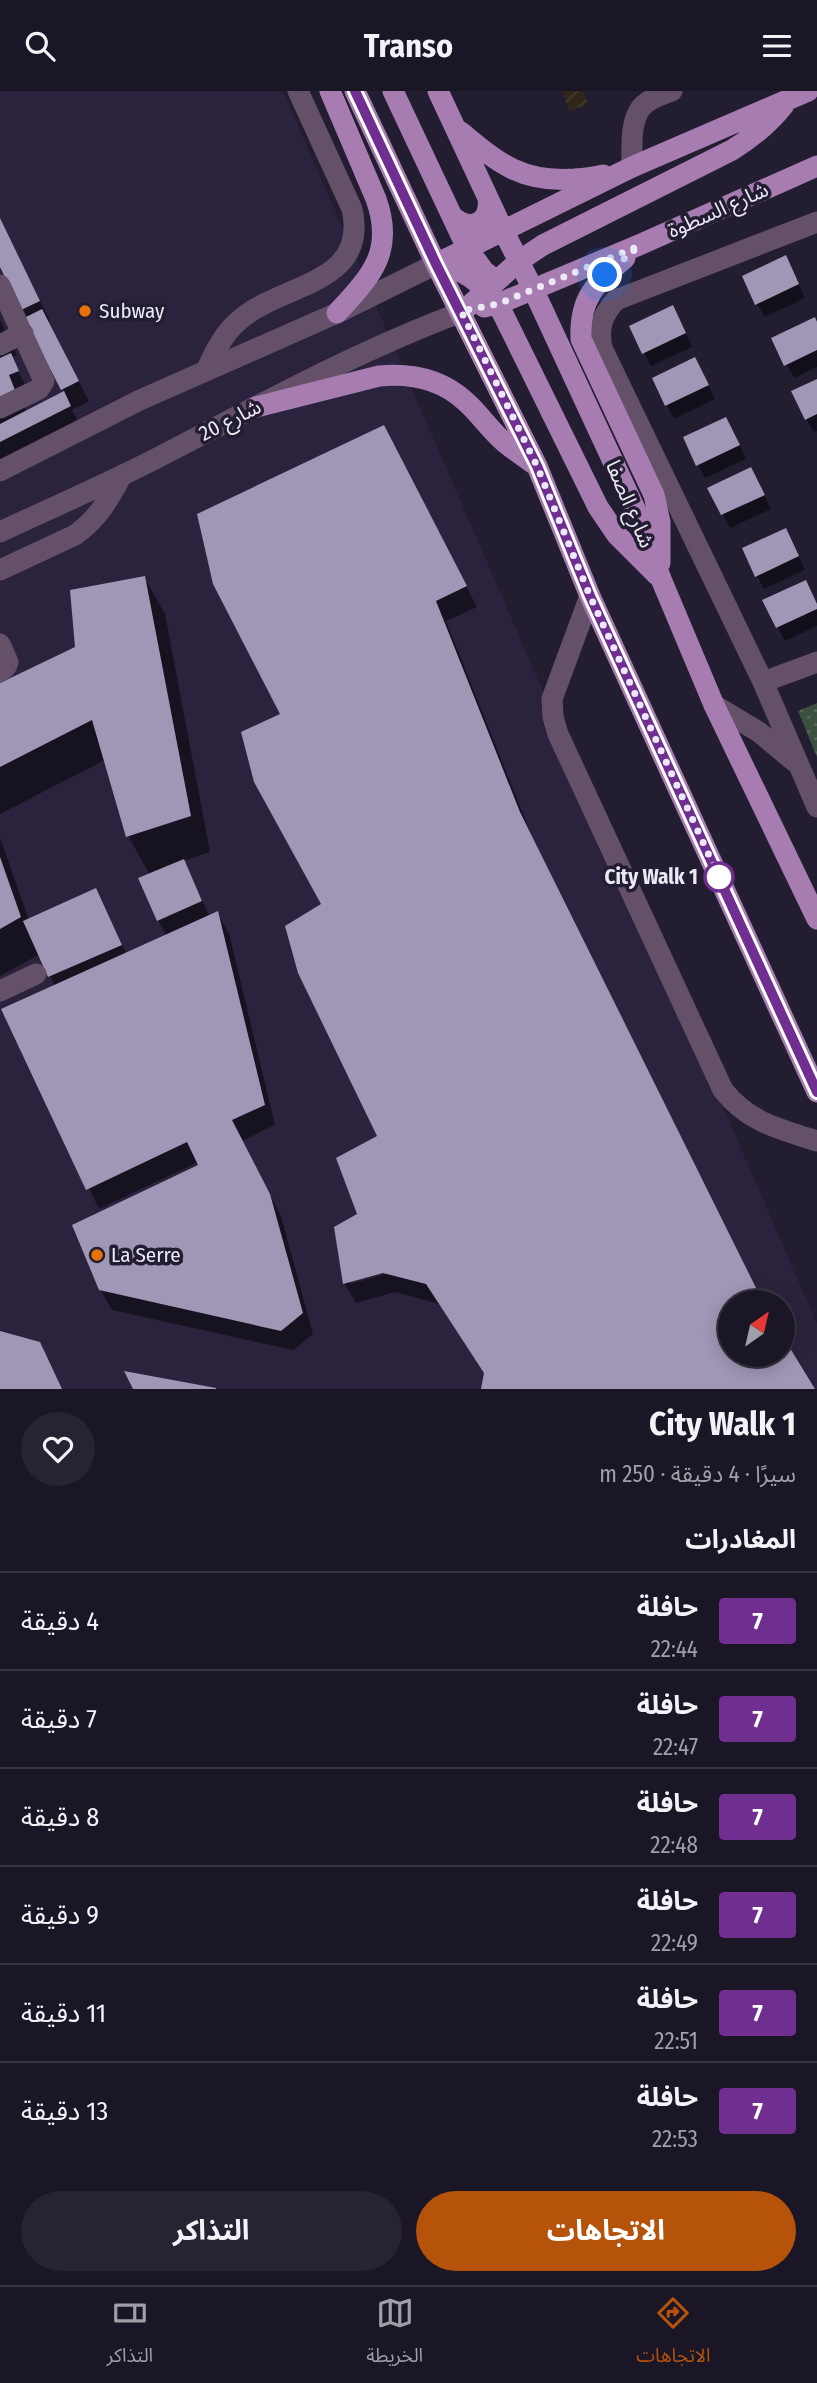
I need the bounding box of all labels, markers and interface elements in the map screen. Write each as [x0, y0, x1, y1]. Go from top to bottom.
icon: search [21, 27, 59, 65]
text: Transo [364, 27, 453, 65]
icon: menu [758, 27, 796, 65]
street label: شارع السطوة [664, 176, 773, 246]
your location [587, 257, 622, 292]
place label: Subway [99, 298, 165, 324]
marker: Subway [77, 303, 93, 319]
street label: شارع 20 [195, 393, 266, 448]
street label: شارع الصفا [598, 456, 660, 553]
marker: City Walk 1 [704, 862, 734, 892]
place label: City Walk 1 [604, 864, 698, 890]
place label: La Serre [111, 1242, 181, 1268]
marker: La Serre [89, 1247, 105, 1263]
north arrow [718, 1290, 794, 1367]
map controls [718, 1290, 795, 1367]
text: City Walk 1 [649, 1404, 796, 1444]
button: heart [21, 1412, 95, 1486]
text: سيرًا · 4 دقيقة · 250 m [599, 1460, 796, 1488]
text: المغادرات [685, 1524, 796, 1555]
text: حافلة [637, 1592, 698, 1623]
text: 4 دقيقة [21, 1606, 99, 1637]
text: 7 [752, 1607, 763, 1635]
text: 22:44 [651, 1635, 698, 1663]
text: حافلة [637, 1690, 698, 1721]
text: 7 دقيقة [21, 1704, 97, 1735]
text: 7 [752, 1705, 763, 1733]
text: 22:47 [653, 1733, 698, 1761]
text: حافلة [637, 1788, 698, 1819]
text: 8 دقيقة [21, 1802, 99, 1833]
text: 7 [752, 1803, 763, 1831]
text: 22:48 [650, 1831, 698, 1859]
text: حافلة [637, 1886, 698, 1917]
text: 9 دقيقة [21, 1900, 99, 1931]
text: 7 [752, 1901, 763, 1929]
text: 22:49 [651, 1929, 698, 1957]
text: حافلة [637, 1984, 698, 2015]
text: 11 دقيقة [21, 1998, 106, 2029]
text: 7 [752, 1999, 763, 2027]
text: 22:51 [654, 2027, 698, 2055]
text: حافلة [637, 2082, 698, 2113]
text: 13 دقيقة [21, 2096, 108, 2127]
text: 7 [752, 2097, 763, 2125]
text: 22:53 [652, 2125, 698, 2153]
button: التذاكر [21, 2191, 402, 2271]
button: الاتجاهات [416, 2191, 796, 2271]
tab: التذاكر [107, 2294, 153, 2376]
tab: الخريطة [366, 2294, 423, 2376]
tab: الاتجاهات [636, 2294, 710, 2376]

